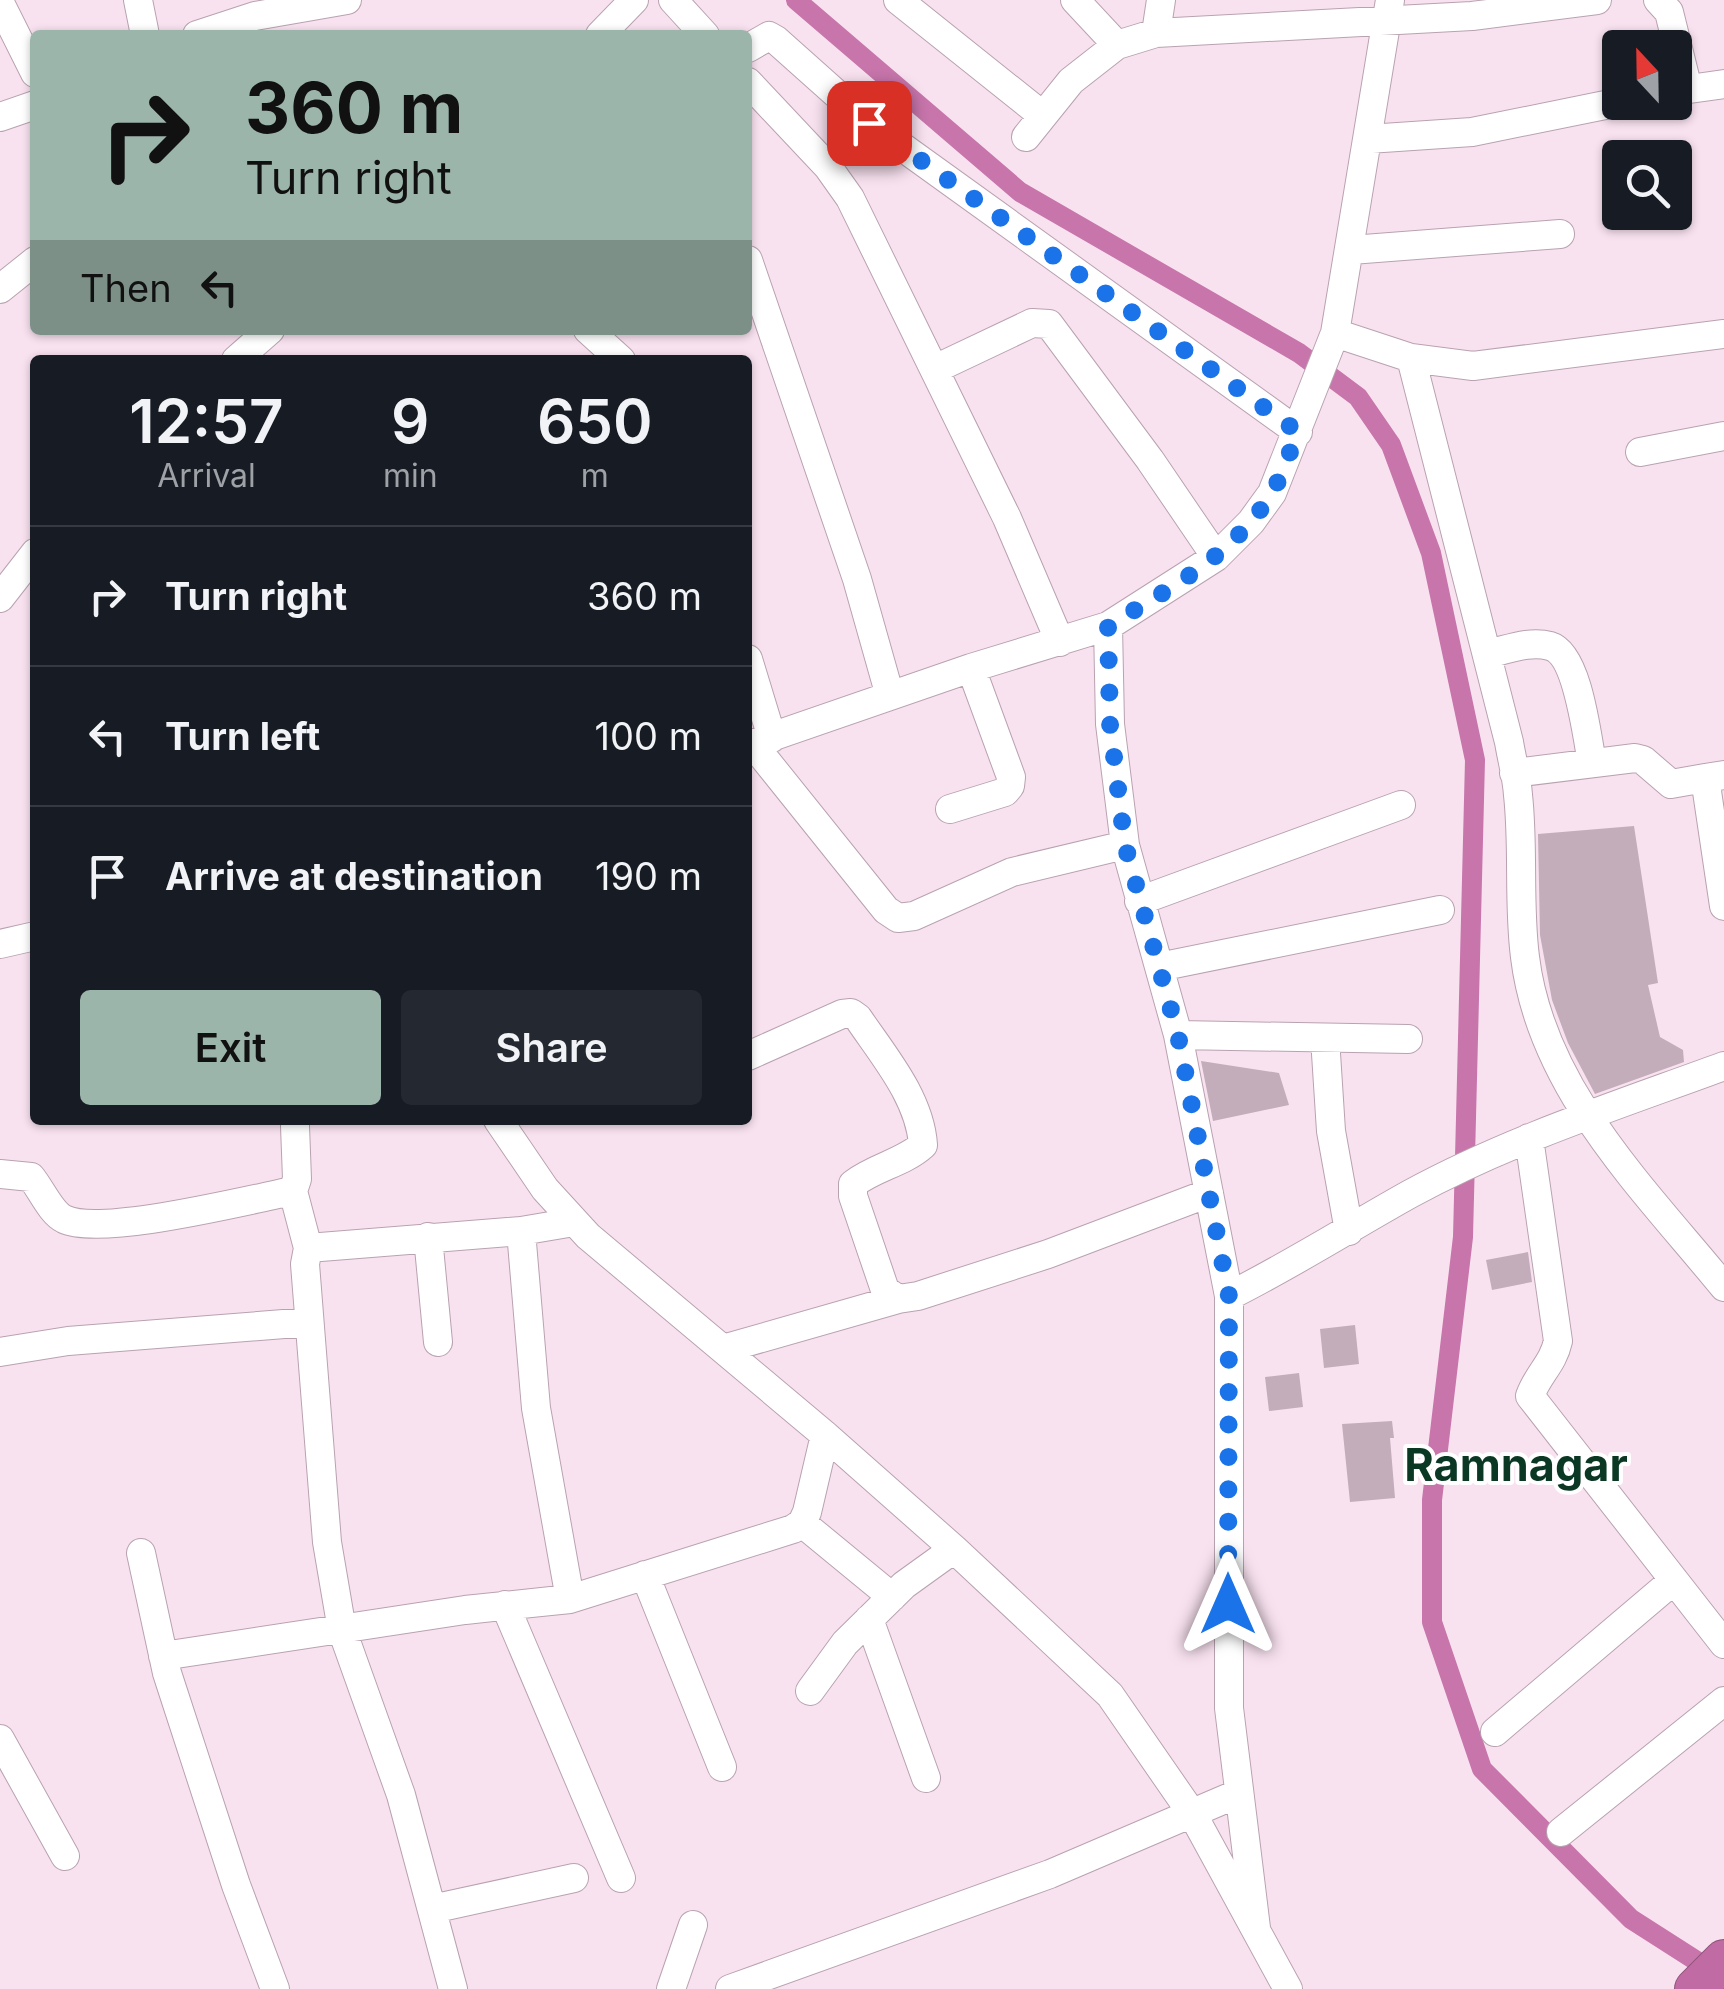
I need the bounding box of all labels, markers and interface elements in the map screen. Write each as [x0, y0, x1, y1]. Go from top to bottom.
north arrow [1602, 30, 1692, 120]
map controls [1602, 30, 1692, 230]
text: 360 m [245, 65, 463, 150]
icon: right [80, 70, 210, 200]
pin [827, 81, 912, 166]
icon: arrive [842, 96, 897, 151]
button: search [1602, 140, 1692, 230]
text: Turn right [245, 150, 452, 205]
icon: left [192, 260, 247, 315]
text: Then [80, 265, 172, 311]
text: 12:57 [129, 385, 284, 457]
text: 9 [391, 385, 429, 457]
text: 650 [537, 385, 653, 457]
text: Arrival [157, 456, 256, 495]
text: min [383, 456, 438, 495]
text: m [581, 456, 609, 495]
icon: right [80, 569, 135, 624]
text: Turn right [165, 573, 347, 619]
text: 360 m [587, 573, 702, 619]
icon: left [80, 709, 135, 764]
text: Turn left [165, 713, 320, 759]
text: 100 m [595, 713, 702, 759]
icon: arrive [80, 849, 135, 904]
text: Arrive at destination [165, 853, 543, 899]
text: 190 m [595, 853, 702, 899]
button: Exit [80, 990, 381, 1105]
button: Share [401, 990, 702, 1105]
district label: Ramnagar [1404, 1437, 1628, 1492]
position arrow [1176, 1552, 1280, 1656]

